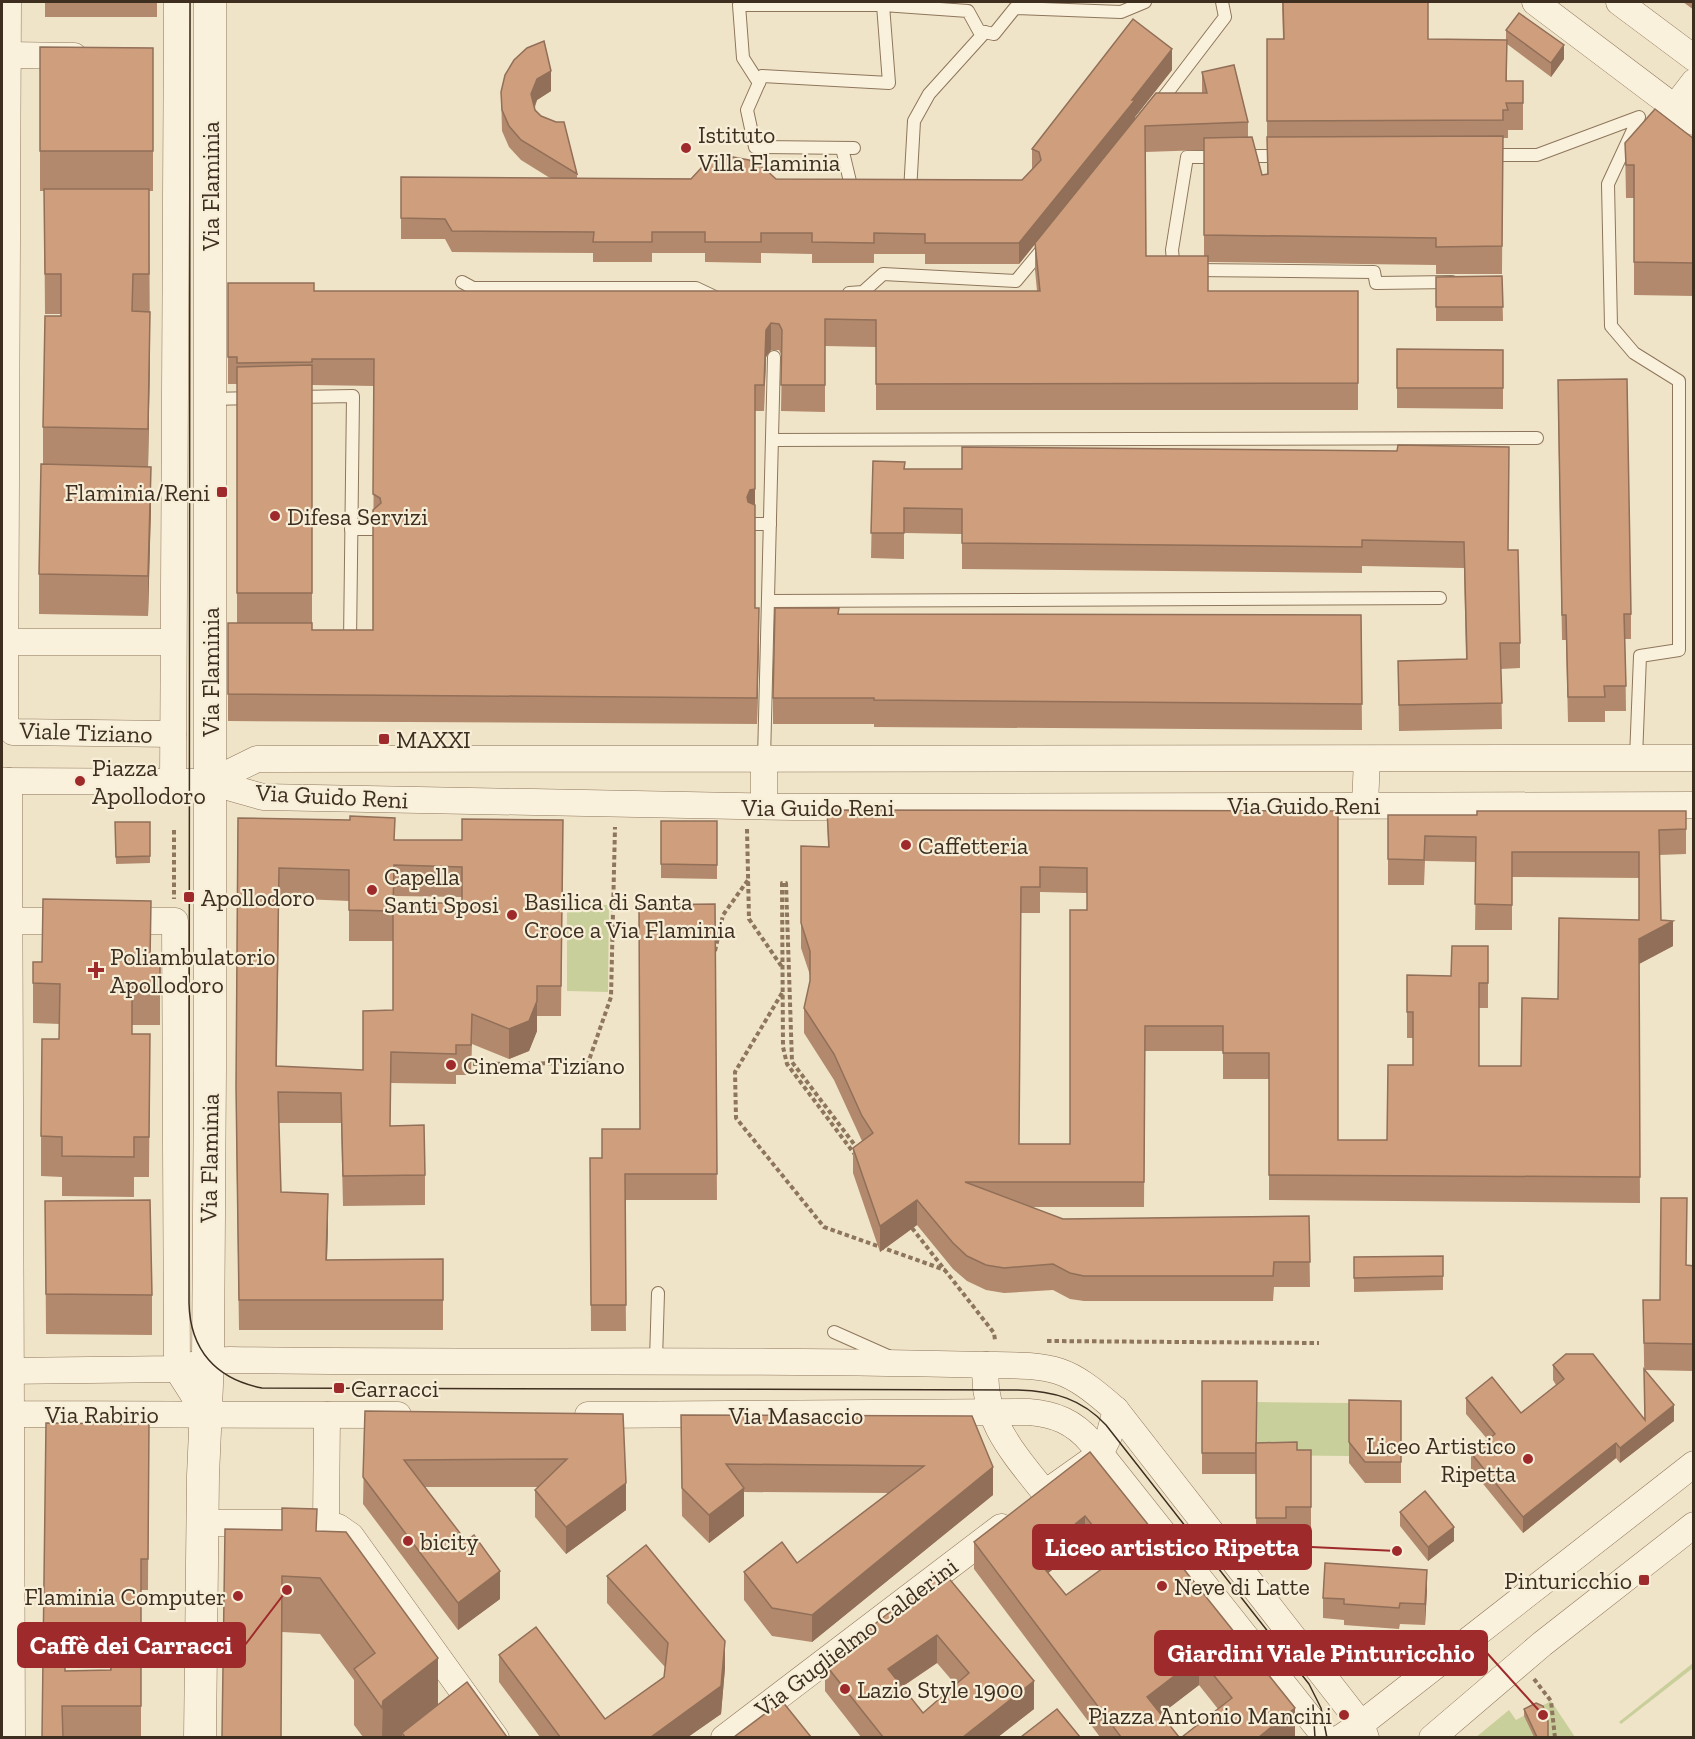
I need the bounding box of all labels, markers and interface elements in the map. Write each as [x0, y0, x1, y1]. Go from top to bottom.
place label: Istituto Villa Flaminia [697, 120, 841, 177]
street label: Via Flaminia [196, 121, 225, 252]
marker: Istituto Villa Flaminia [679, 141, 693, 155]
place label: Flaminia/Reni [65, 478, 210, 507]
marker: Flaminia/Reni [215, 485, 229, 499]
place label: Difesa Servizi [287, 502, 428, 531]
marker: Difesa Servizi [268, 509, 282, 523]
street label: Via Flaminia [196, 607, 225, 738]
street label: Viale Tiziano [18, 715, 153, 749]
place label: MAXXI [396, 725, 471, 754]
marker: MAXXI [377, 732, 391, 746]
place label: Piazza Apollodoro [92, 753, 206, 810]
marker: Piazza Apollodoro [73, 774, 87, 788]
street label: Via Guido Reni [254, 777, 409, 814]
street label: Via Guido Reni [1227, 791, 1381, 820]
street label: Via Guido Reni [741, 793, 895, 822]
place label: Caffetteria [918, 831, 1029, 860]
marker: Caffetteria [899, 838, 913, 852]
place label: Capella Santi Sposi [384, 862, 499, 919]
place label: Apollodoro [201, 883, 315, 912]
marker: Capella Santi Sposi [365, 883, 379, 897]
place label: Basilica di Santa Croce a Via Flaminia [524, 887, 736, 944]
marker: Apollodoro [182, 890, 196, 904]
marker: Basilica di Santa Croce a Via Flaminia [505, 908, 519, 922]
place label: Poliambulatorio Apollodoro [110, 942, 276, 999]
marker: Poliambulatorio Apollodoro [87, 961, 105, 979]
place label: Cinema Tiziano [463, 1051, 625, 1080]
marker: Cinema Tiziano [444, 1058, 458, 1072]
street label: Via Flaminia [193, 1093, 225, 1224]
place label: Carracci [351, 1374, 439, 1403]
marker: Carracci [332, 1381, 346, 1395]
street label: Via Rabirio [44, 1400, 159, 1429]
street label: Via Masaccio [728, 1401, 863, 1430]
place label: Liceo Artistico Ripetta [1366, 1431, 1516, 1488]
marker: Liceo Artistico Ripetta [1521, 1452, 1535, 1466]
callout: Liceo artistico Ripetta [1033, 1525, 1311, 1569]
place label: bicity [419, 1527, 479, 1556]
text: Liceo artistico Ripetta [1045, 1531, 1299, 1563]
marker: bicity [401, 1534, 415, 1548]
street label: Via Guglielmo Calderini [748, 1551, 963, 1723]
place label: Pinturicchio [1504, 1566, 1632, 1595]
place label: Neve di Latte [1174, 1572, 1310, 1601]
marker: Pinturicchio [1637, 1573, 1651, 1587]
marker: Neve di Latte [1155, 1579, 1169, 1593]
place label: Flaminia Computer [24, 1582, 226, 1611]
marker: Flaminia Computer [231, 1589, 245, 1603]
callout: Caffè dei Carracci [18, 1623, 245, 1667]
text: Caffè dei Carracci [30, 1629, 232, 1661]
callout: Giardini Viale Pinturicchio [1155, 1631, 1487, 1675]
text: Giardini Viale Pinturicchio [1167, 1637, 1475, 1669]
place label: Lazio Style 1900 [857, 1675, 1024, 1704]
marker: Lazio Style 1900 [838, 1682, 852, 1696]
place label: Piazza Antonio Mancini [1088, 1701, 1332, 1730]
marker: Piazza Antonio Mancini [1337, 1708, 1351, 1722]

